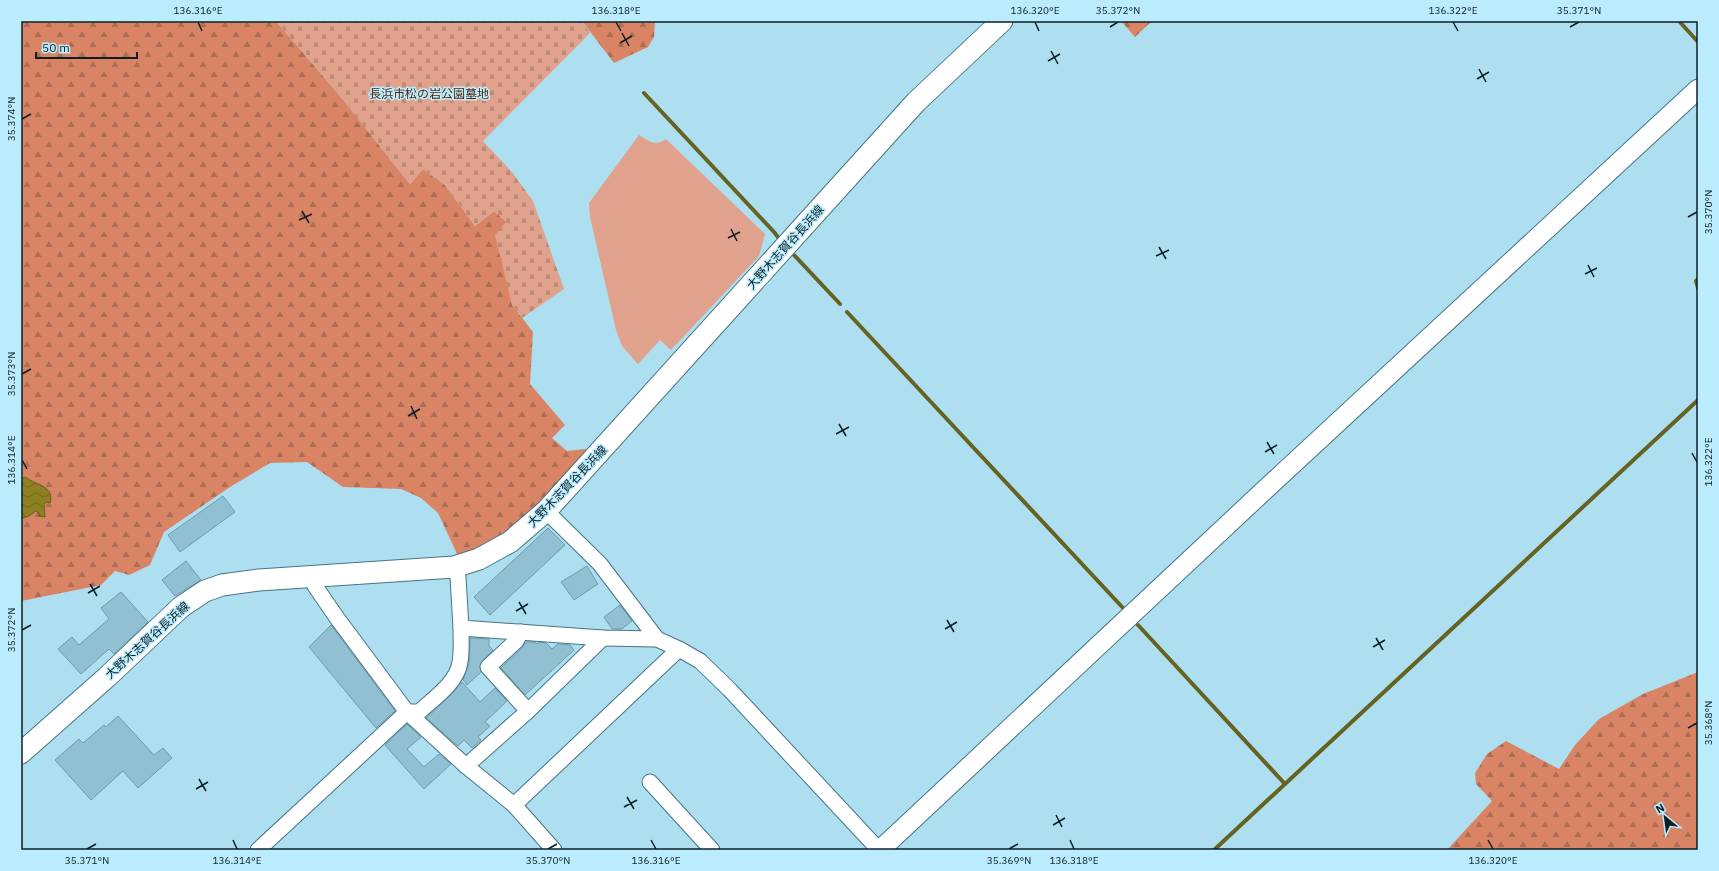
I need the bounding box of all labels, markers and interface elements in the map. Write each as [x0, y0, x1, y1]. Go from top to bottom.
text: 136.316°E [173, 4, 223, 17]
text: 136.318°E [591, 4, 641, 17]
text: 136.320°E [1010, 4, 1060, 17]
text: 35.372°N [1096, 4, 1140, 17]
text: 136.322°E [1428, 4, 1478, 17]
text: 35.371°N [1557, 4, 1601, 17]
scale bar [36, 34, 137, 60]
text: 50 m [42, 40, 70, 55]
park label: 長浜市松の岩公園墓地 [369, 86, 489, 101]
text: 35.374°N [5, 97, 18, 141]
text: 35.370°N [1702, 190, 1715, 234]
street label: 大野木志賀谷長浜線 [743, 202, 827, 292]
text: 35.373°N [5, 352, 18, 396]
text: 136.314°E [5, 435, 18, 485]
text: 136.322°E [1702, 437, 1715, 487]
street label: 大野木志賀谷長浜線 [524, 442, 610, 530]
street label: 大野木志賀谷長浜線 [102, 598, 192, 682]
text: 35.372°N [5, 608, 18, 652]
text: 35.368°N [1702, 701, 1715, 745]
north arrow [1645, 797, 1685, 837]
text: N [1653, 800, 1667, 816]
text: 35.371°N [65, 854, 109, 867]
text: 136.314°E [212, 854, 262, 867]
text: 35.370°N [526, 854, 570, 867]
text: 136.316°E [631, 854, 681, 867]
text: 35.369°N [987, 854, 1031, 867]
text: 136.318°E [1049, 854, 1099, 867]
text: 136.320°E [1468, 854, 1518, 867]

